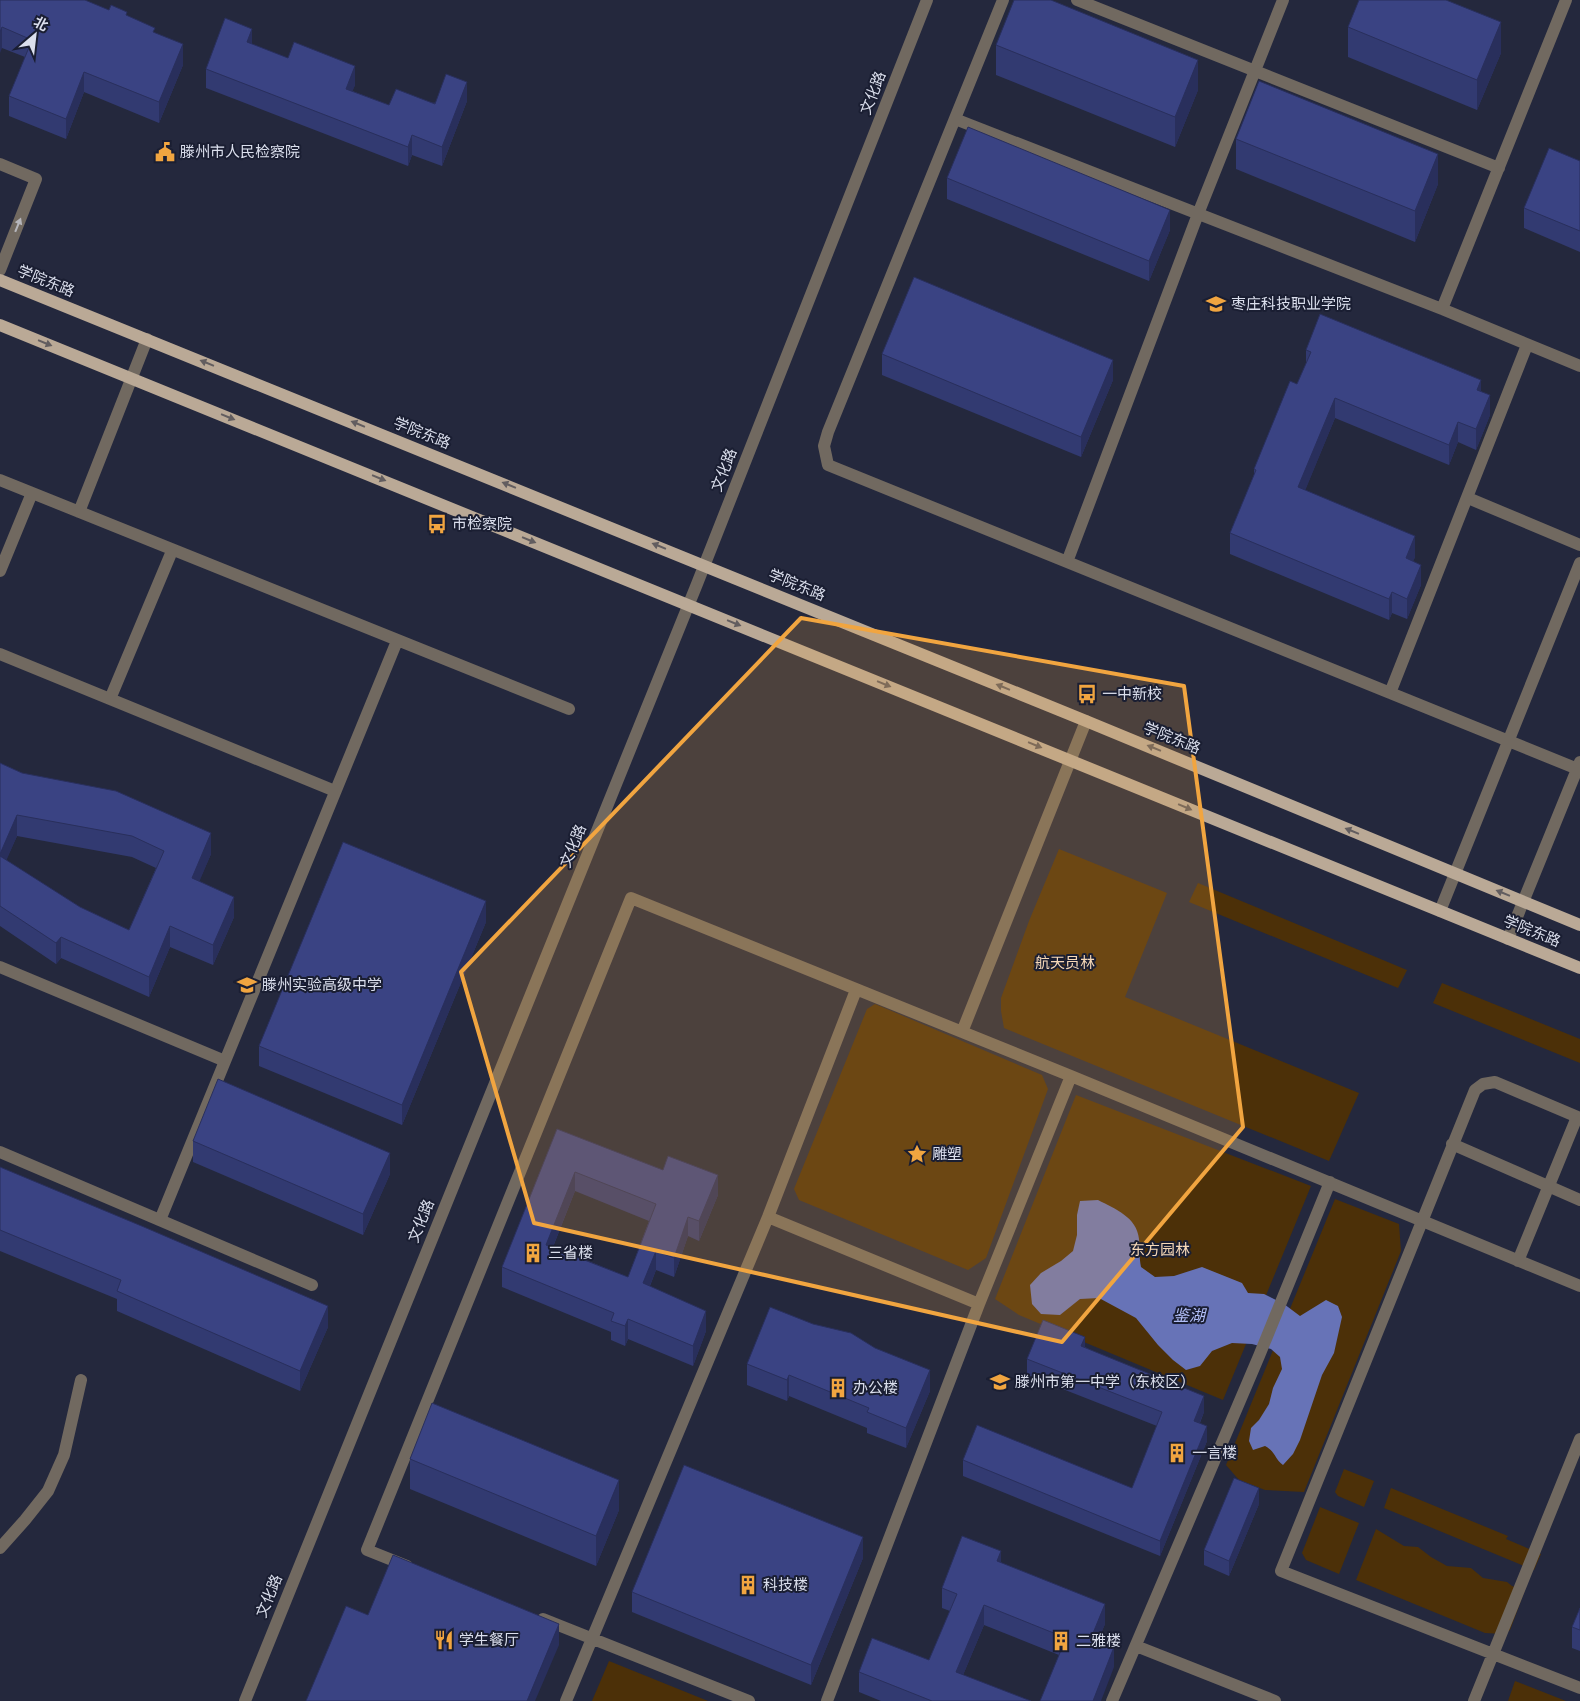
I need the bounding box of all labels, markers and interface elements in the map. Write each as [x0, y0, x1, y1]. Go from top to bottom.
north arrow [10, 10, 60, 60]
text: 北 [31, 12, 52, 35]
street label: 文化路 [856, 68, 889, 117]
public building icon: 滕州市人民检察院 [154, 141, 176, 163]
place label: 滕州市人民检察院 [180, 142, 300, 161]
one-way arrow [14, 217, 22, 232]
street label: 学院东路 [15, 260, 78, 301]
school or university icon: 枣庄科技职业学院 [1205, 293, 1227, 315]
place label: 枣庄科技职业学院 [1231, 294, 1351, 313]
one-way arrow [38, 339, 53, 347]
one-way arrow [200, 359, 214, 367]
street label: 学院东路 [391, 412, 454, 453]
one-way arrow [221, 413, 236, 421]
one-way arrow [351, 420, 365, 428]
street label: 文化路 [707, 445, 740, 494]
one-way arrow [372, 475, 386, 483]
one-way arrow [502, 481, 516, 489]
bus stop icon: 市检察院 [426, 513, 448, 535]
place label: 市检察院 [452, 514, 512, 533]
one-way arrow [522, 536, 536, 544]
one-way arrow [652, 542, 666, 550]
street label: 学院东路 [766, 564, 829, 605]
one-way arrow [726, 619, 741, 627]
one-way arrow [877, 680, 892, 688]
one-way arrow [995, 683, 1010, 691]
bus stop icon: 一中新校 [1076, 683, 1098, 705]
place label: 一中新校 [1102, 684, 1162, 703]
street label: 学院东路 [1141, 717, 1204, 758]
one-way arrow [1028, 741, 1043, 749]
one-way arrow [1147, 744, 1161, 752]
one-way arrow [1178, 803, 1193, 811]
street label: 文化路 [555, 821, 590, 870]
one-way arrow [1345, 826, 1360, 834]
one-way arrow [1495, 888, 1510, 896]
street label: 学院东路 [1501, 910, 1564, 951]
park label: 航天员林 [1035, 953, 1095, 972]
school or university icon: 滕州实验高级中学 [236, 974, 258, 996]
place label: 滕州实验高级中学 [262, 975, 382, 994]
place icon: 雕塑 [906, 1143, 928, 1165]
place label: 雕塑 [932, 1144, 962, 1163]
street label: 文化路 [403, 1196, 438, 1245]
park label: 东方园林 [1130, 1240, 1190, 1259]
building icon: 三省楼 [522, 1242, 544, 1264]
place label: 三省楼 [548, 1243, 593, 1262]
water label: 鉴湖 [1173, 1306, 1208, 1325]
school or university icon: 滕州市第一中学（东校区） [989, 1371, 1011, 1393]
place label: 滕州市第一中学（东校区） [1015, 1372, 1195, 1391]
building icon: 办公楼 [827, 1377, 849, 1399]
place label: 办公楼 [853, 1378, 898, 1397]
building icon: 一言楼 [1166, 1442, 1188, 1464]
place label: 一言楼 [1192, 1443, 1237, 1462]
street label: 文化路 [251, 1571, 286, 1620]
building icon: 科技楼 [737, 1574, 759, 1596]
place label: 科技楼 [763, 1575, 808, 1594]
restaurant icon: 学生餐厅 [433, 1629, 455, 1651]
place label: 学生餐厅 [459, 1630, 519, 1649]
building icon: 二雅楼 [1050, 1630, 1072, 1652]
place label: 二雅楼 [1076, 1631, 1121, 1650]

